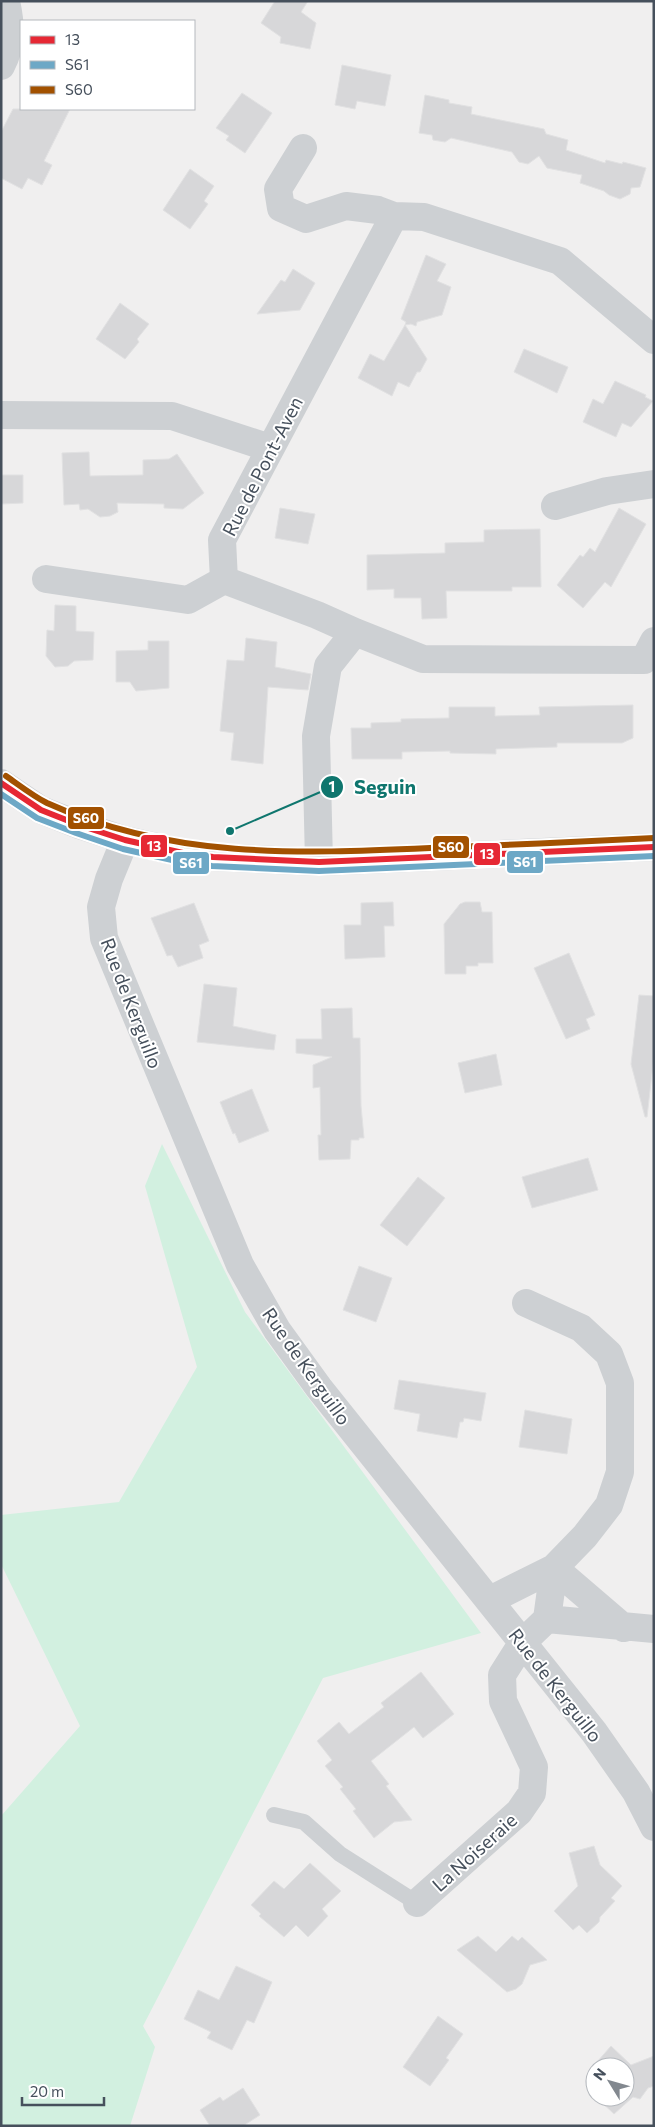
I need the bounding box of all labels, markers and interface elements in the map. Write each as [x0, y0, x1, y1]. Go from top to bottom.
legend [20, 20, 195, 110]
text: 13 [65, 30, 80, 48]
text: S61 [65, 55, 89, 73]
text: S60 [65, 80, 93, 98]
street label: Rue de Pont-Aven [217, 392, 307, 540]
callout: Seguin [319, 769, 426, 804]
text: Seguin [354, 774, 416, 798]
text: 1 [329, 777, 335, 795]
line badge: S60 [67, 806, 105, 830]
text: S60 [73, 809, 99, 826]
line badge: 13 [140, 834, 168, 858]
line badge: S60 [432, 835, 470, 859]
text: 13 [147, 837, 161, 854]
text: S60 [438, 838, 464, 855]
line badge: 13 [473, 842, 501, 866]
text: 13 [480, 845, 494, 862]
line badge: S61 [506, 850, 544, 874]
line badge: S61 [172, 851, 210, 875]
text: S61 [513, 853, 537, 870]
text: S61 [179, 854, 203, 871]
street label: Rue de Kerguillo [97, 934, 167, 1072]
street label: Rue de Kerguillo [258, 1303, 356, 1429]
street label: Rue de Kerguillo [504, 1624, 608, 1746]
street label: La Noiseraie [427, 1808, 521, 1896]
north arrow [585, 2057, 635, 2107]
text: N [589, 2065, 609, 2083]
scale bar [22, 2074, 105, 2106]
text: 20 m [30, 2082, 64, 2100]

